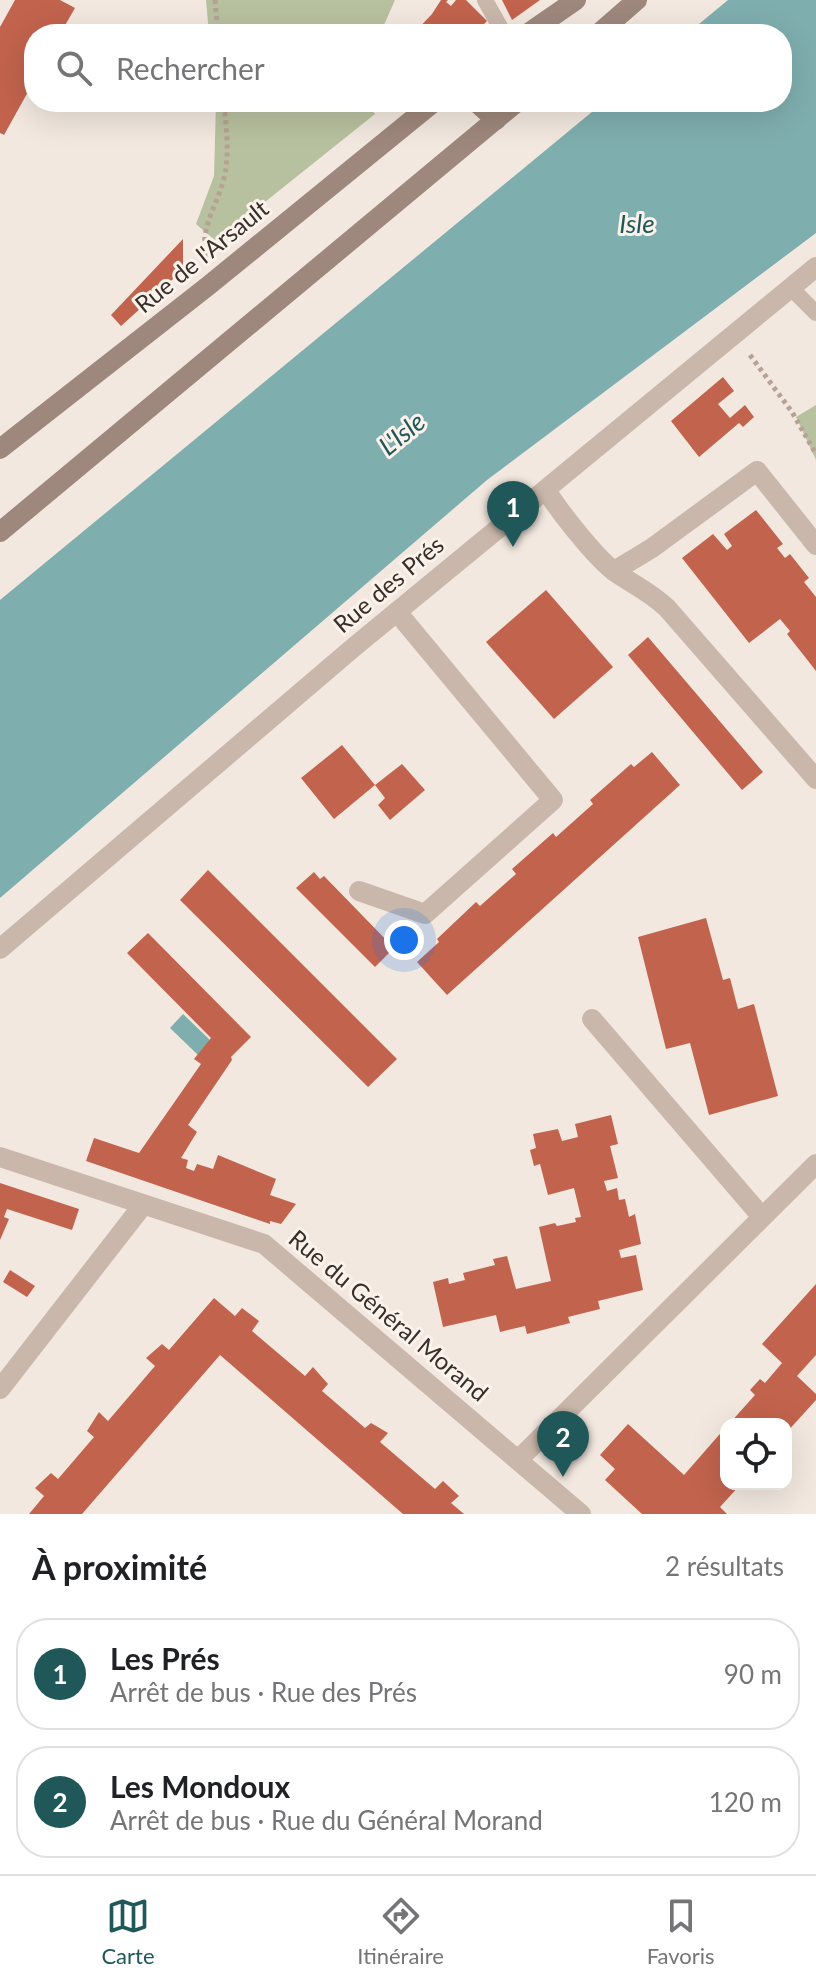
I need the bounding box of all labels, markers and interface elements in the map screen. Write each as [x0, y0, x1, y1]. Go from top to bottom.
search box [24, 24, 792, 112]
icon: search [52, 46, 96, 90]
text: Rechercher [116, 50, 265, 86]
street label: Rue de l'Arsault [129, 193, 274, 318]
water label: Isle [619, 207, 655, 239]
water label: L'Isle [372, 405, 431, 461]
pin: 1 [487, 481, 539, 547]
street label: Rue des Prés [327, 529, 449, 638]
your location [384, 920, 424, 960]
street label: Rue du Général Morand [284, 1223, 494, 1407]
pin: 2 [537, 1411, 589, 1477]
map controls [720, 1418, 792, 1490]
button: locate [720, 1418, 792, 1490]
text: À proximité [32, 1546, 207, 1587]
text: 2 résultats [665, 1550, 784, 1582]
text: Les Prés [110, 1640, 220, 1676]
text: 1 [52, 1658, 68, 1690]
text: 90 m [724, 1658, 782, 1690]
text: Arrêt de bus · Rue des Prés [110, 1676, 417, 1708]
text: Les Mondoux [110, 1768, 290, 1804]
text: 2 [52, 1786, 68, 1818]
text: 120 m [709, 1786, 782, 1818]
text: Arrêt de bus · Rue du Général Morand [110, 1804, 543, 1836]
tab: Carte [101, 1894, 155, 1969]
tab: Itinéraire [357, 1894, 444, 1969]
tab: Favoris [647, 1894, 715, 1969]

